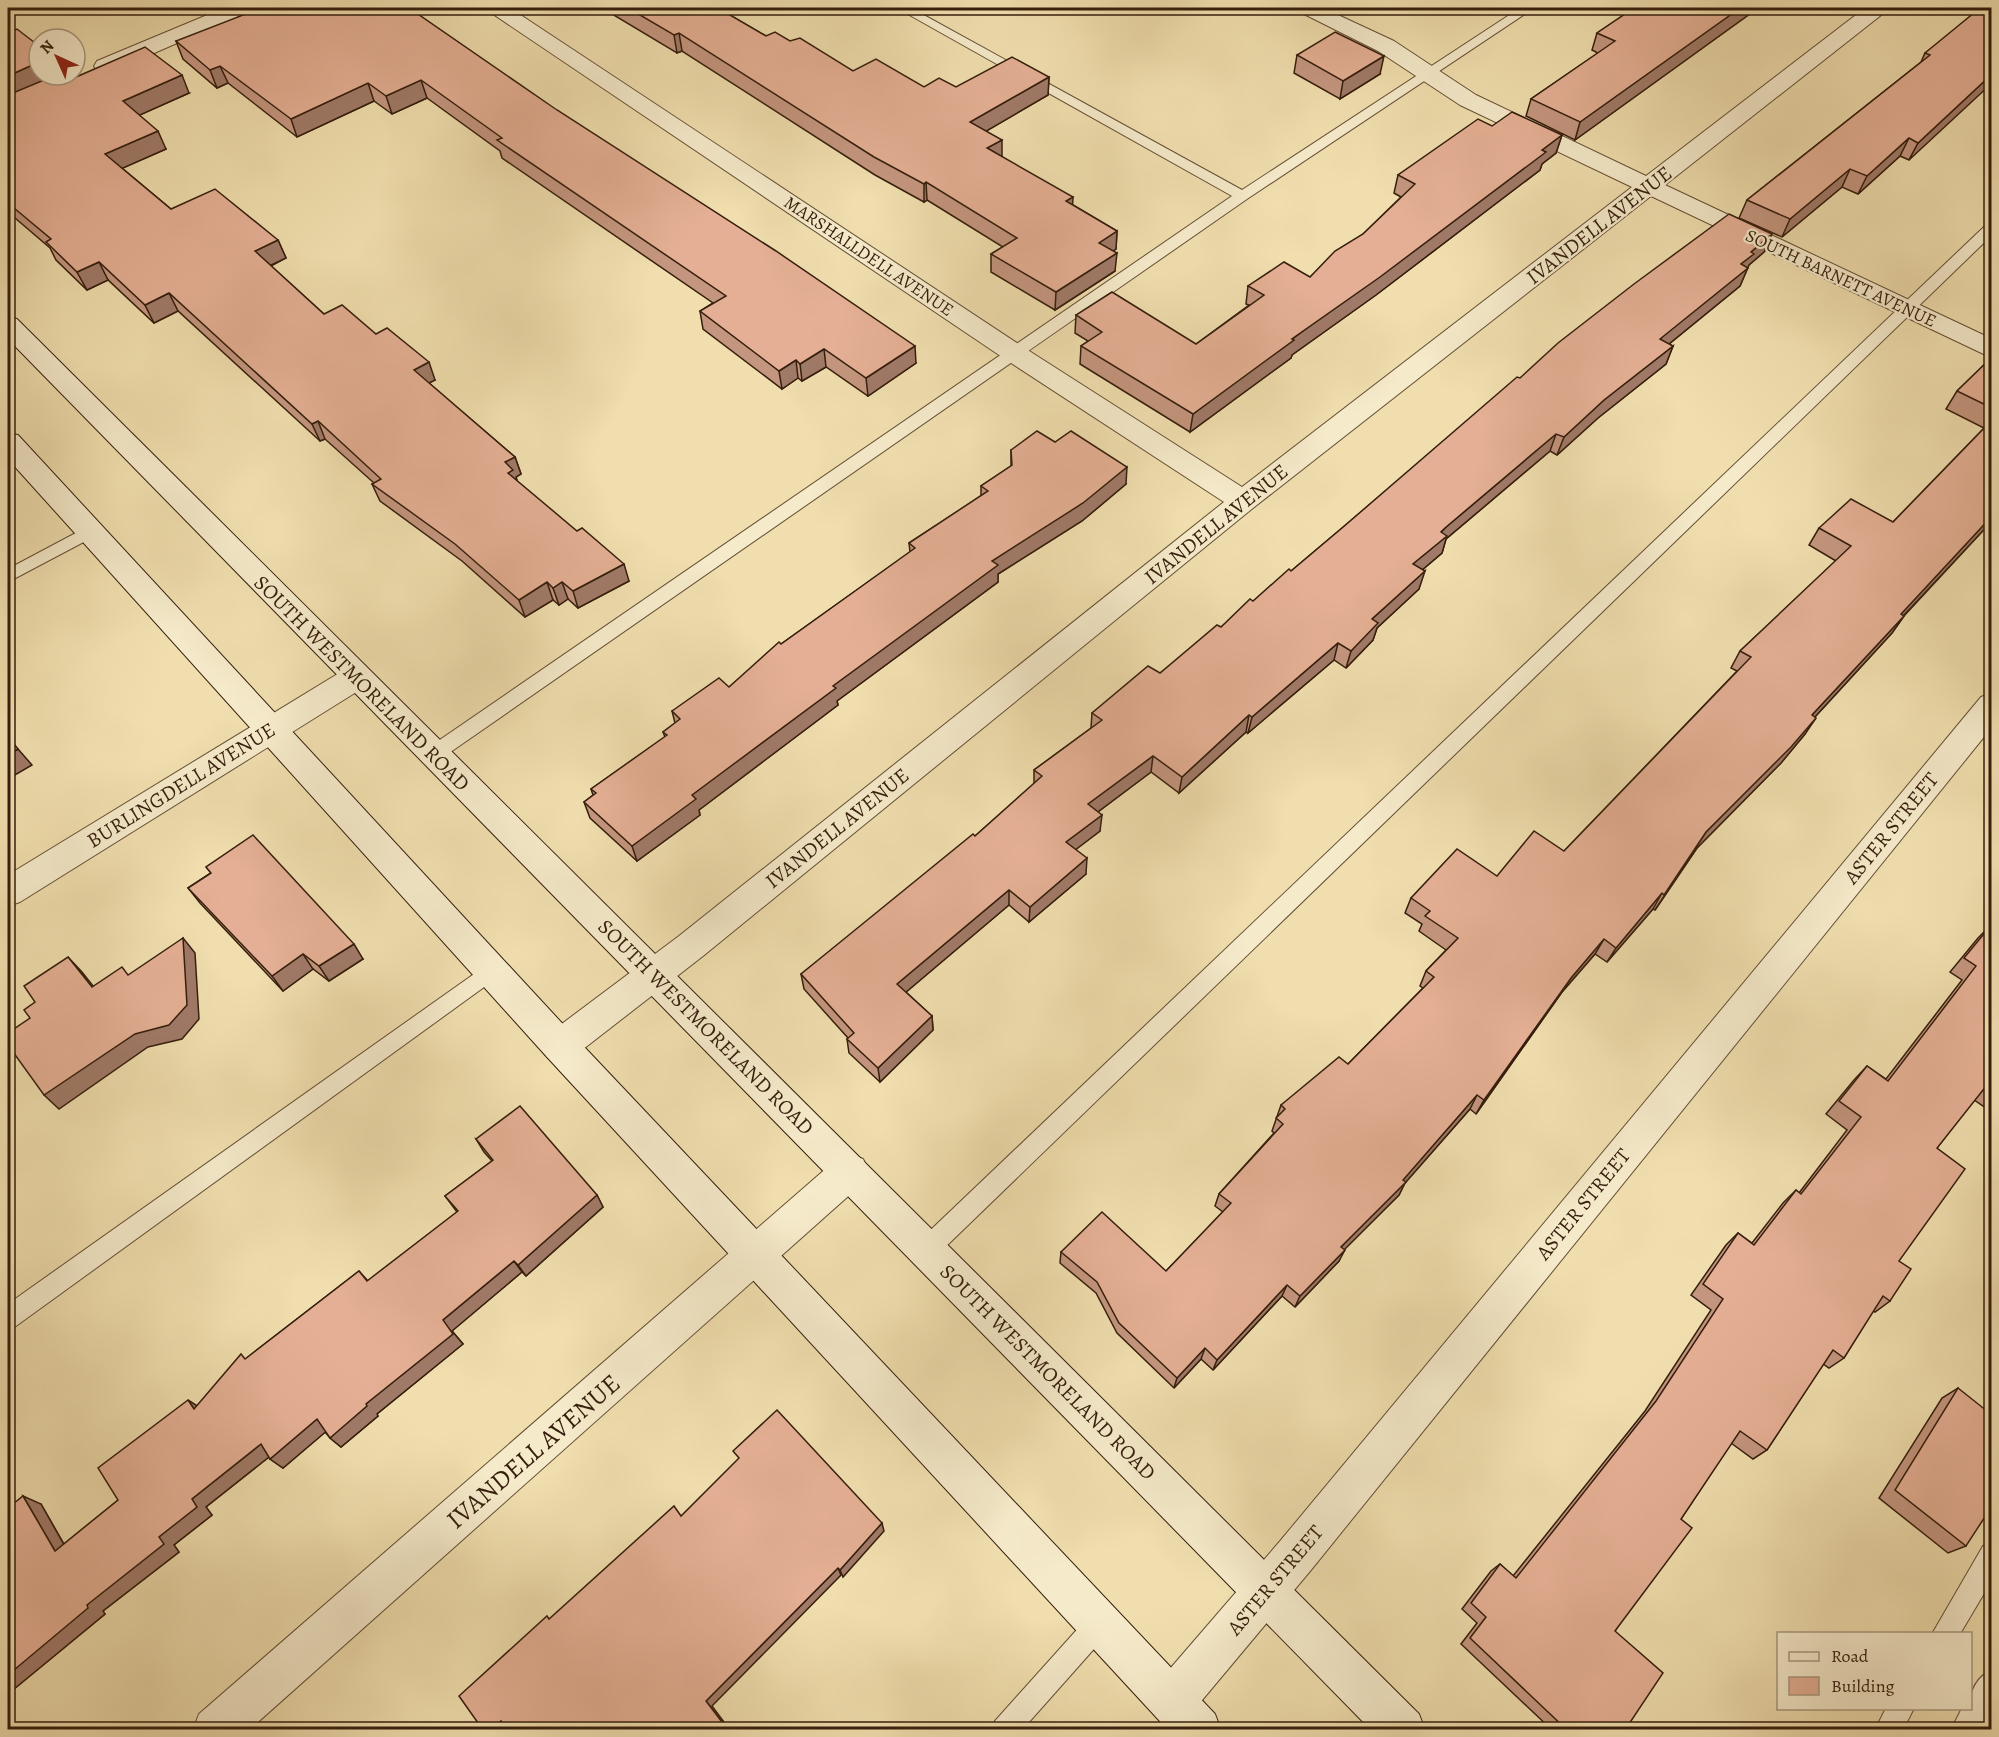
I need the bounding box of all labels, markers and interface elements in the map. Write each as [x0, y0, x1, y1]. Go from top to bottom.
north arrow [27, 27, 87, 87]
text: N [35, 35, 59, 59]
street label: IVANDELL AVENUE [1520, 159, 1678, 291]
street label: MARSHALLDELL AVENUE [780, 190, 958, 322]
street label: SOUTH BARNETT AVENUE [1742, 223, 1940, 333]
street label: IVANDELL AVENUE [1138, 457, 1294, 591]
street label: SOUTH WESTMORELAND ROAD [248, 569, 476, 797]
street label: BURLINGDELL AVENUE [81, 716, 281, 854]
street label: IVANDELL AVENUE [759, 761, 915, 895]
street label: ASTER STREET [1837, 766, 1945, 890]
street label: SOUTH WESTMORELAND ROAD [592, 913, 820, 1141]
street label: ASTER STREET [1529, 1142, 1637, 1266]
street label: SOUTH WESTMORELAND ROAD [934, 1258, 1162, 1486]
street label: IVANDELL AVENUE [439, 1366, 628, 1537]
street label: ASTER STREET [1220, 1519, 1330, 1642]
legend [1777, 1632, 1972, 1710]
text: Road [1831, 1644, 1869, 1668]
text: Building [1831, 1674, 1895, 1698]

